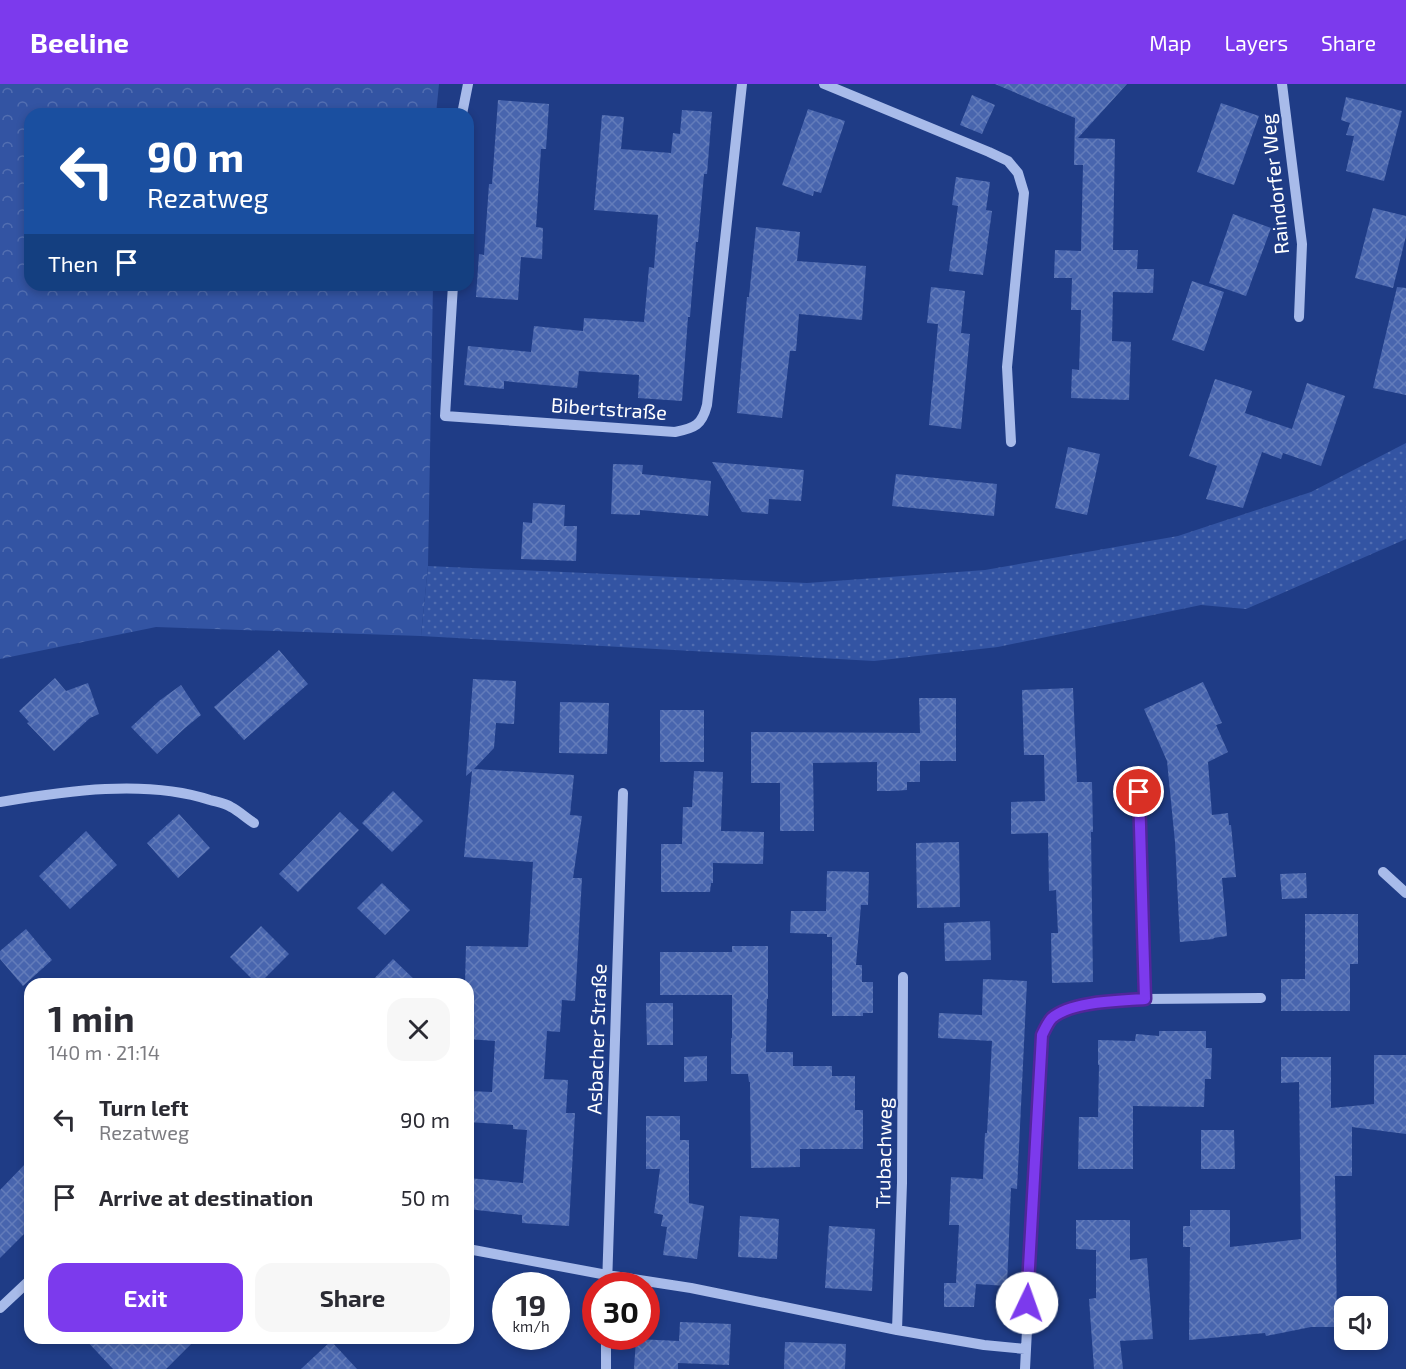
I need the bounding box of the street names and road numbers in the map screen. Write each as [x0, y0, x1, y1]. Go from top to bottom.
street label: Raindorfer Weg [1255, 113, 1293, 256]
street label: Bibertstraße [550, 392, 668, 424]
street label: Asbacher Straße [581, 963, 611, 1115]
street label: Trubachweg [870, 1097, 896, 1209]

